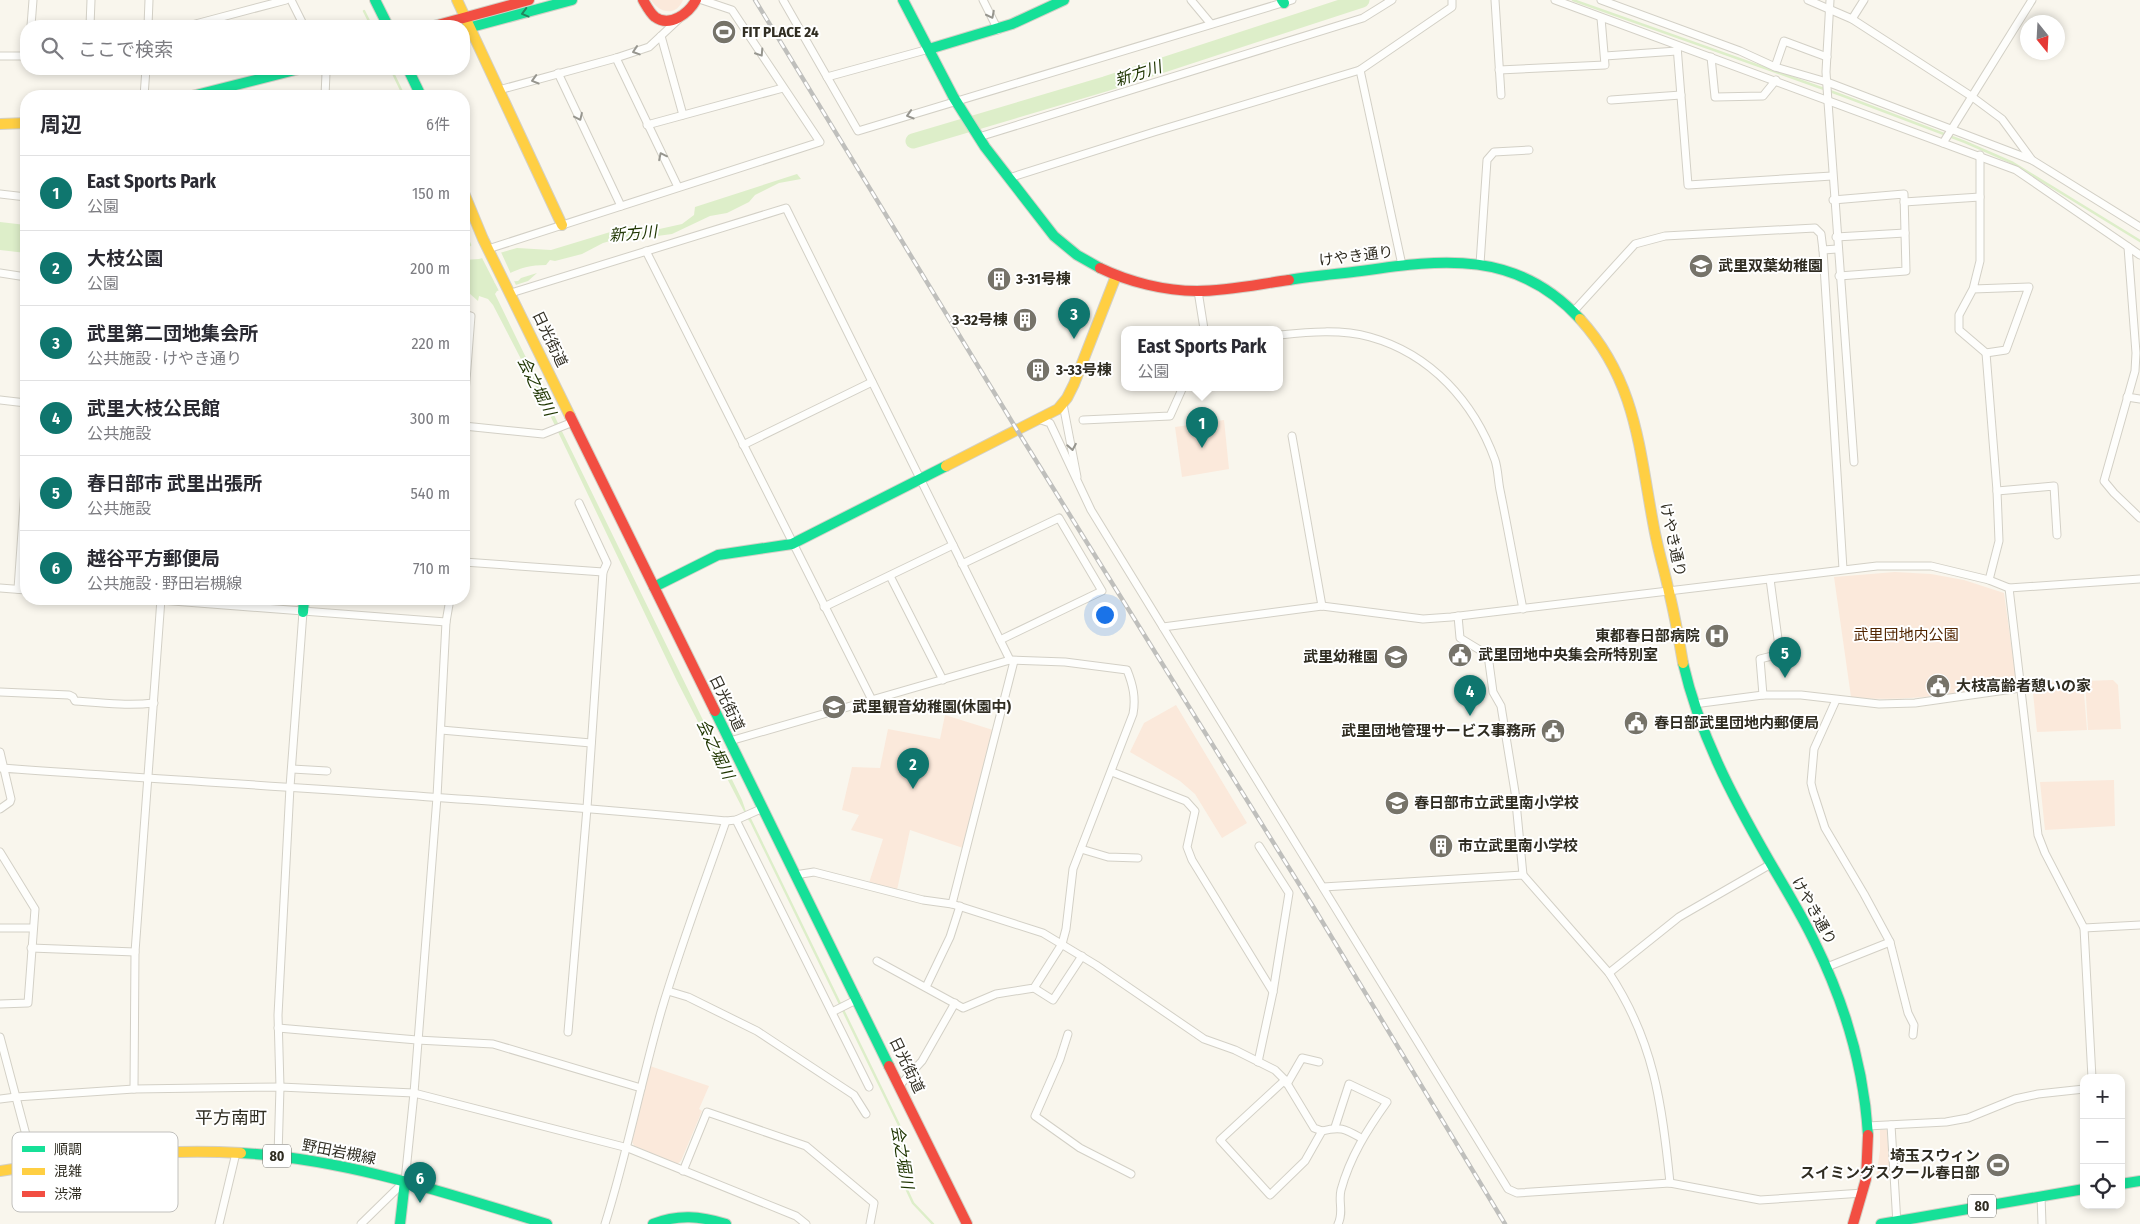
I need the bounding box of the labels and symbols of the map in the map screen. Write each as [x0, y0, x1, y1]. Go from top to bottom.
one-way arrow [521, 7, 529, 17]
one-way arrow [984, 10, 995, 19]
north arrow [2020, 15, 2065, 60]
sports icon: FIT PLACE 24 [711, 19, 737, 45]
place label: FIT PLACE 24 [742, 23, 819, 41]
one-way arrow [633, 45, 641, 55]
one-way arrow [754, 48, 764, 57]
water label: 新方川 [1112, 56, 1166, 90]
one-way arrow [531, 74, 539, 84]
one-way arrow [906, 109, 914, 119]
one-way arrow [573, 112, 583, 121]
one-way arrow [658, 152, 669, 161]
water label: 新方川 [608, 222, 660, 245]
street label: けやき通り [1318, 242, 1394, 270]
school or university icon: 武里双葉幼稚園 [1688, 253, 1714, 279]
place label: 武里双葉幼稚園 [1718, 257, 1823, 275]
building icon: 3-31号棟 [986, 266, 1012, 292]
place label: 3-31号棟 [1015, 270, 1071, 288]
pin: 3 [1058, 298, 1090, 339]
building icon: 3-32号棟 [1012, 307, 1038, 333]
street label: 日光街道 [529, 308, 571, 370]
place label: 3-32号棟 [951, 311, 1008, 329]
water label: 会之堀川 [514, 353, 560, 421]
building icon: 3-33号棟 [1025, 357, 1051, 383]
place label: 3-33号棟 [1055, 361, 1112, 379]
pin: 1 [1186, 407, 1218, 448]
one-way arrow [1066, 443, 1076, 451]
street label: けやき通り [1656, 501, 1690, 579]
your location [1092, 602, 1118, 628]
hospital icon: 東都春日部病院 [1704, 623, 1730, 649]
park label: 武里団地内公園 [1853, 626, 1959, 644]
place label: 東都春日部病院 [1595, 627, 1700, 645]
pin: 5 [1769, 637, 1801, 678]
public building icon: 武里団地中央集会所特別室 [1447, 642, 1473, 668]
school or university icon: 武里幼稚園 [1383, 644, 1409, 670]
place label: 武里団地中央集会所特別室 [1478, 646, 1658, 664]
place label: 武里幼稚園 [1303, 648, 1378, 666]
street label: 日光街道 [706, 672, 748, 734]
public building icon: 大枝高齢者憩いの家 [1925, 673, 1951, 699]
pin: 4 [1454, 675, 1486, 716]
place label: 大枝高齢者憩いの家 [1956, 677, 2091, 695]
school or university icon: 武里観音幼稚園(休園中) [821, 694, 847, 720]
place label: 武里観音幼稚園(休園中) [852, 698, 1012, 716]
public building icon: 春日部武里団地内郵便局 [1623, 710, 1649, 736]
place label: 春日部武里団地内郵便局 [1654, 714, 1819, 732]
water label: 会之堀川 [693, 716, 739, 784]
public building icon: 武里団地管理サービス事務所 [1540, 718, 1566, 744]
place label: 武里団地管理サービス事務所 [1341, 722, 1536, 740]
pin: 2 [897, 748, 929, 789]
school or university icon: 春日部市立武里南小学校 [1384, 790, 1410, 816]
place label: 春日部市立武里南小学校 [1414, 794, 1579, 812]
building icon: 市立武里南小学校 [1428, 833, 1454, 859]
place label: 市立武里南小学校 [1458, 837, 1578, 855]
street label: けやき通り [1788, 874, 1840, 948]
street label: 日光街道 [886, 1034, 928, 1096]
district label: 平方南町 [195, 1107, 267, 1129]
water label: 会之堀川 [888, 1124, 918, 1192]
legend [12, 1132, 178, 1212]
street label: 野田岩槻線 [300, 1136, 378, 1168]
text: 順調 [54, 1141, 82, 1158]
road number: 80 [263, 1144, 291, 1168]
place label: 埼玉スウィン スイミングスクール春日部 [1800, 1147, 1980, 1182]
sports icon: 埼玉スウィン スイミングスクール春日部 [1985, 1152, 2011, 1178]
pin: 6 [404, 1162, 436, 1203]
text: 混雑 [54, 1163, 82, 1180]
text: 渋滞 [54, 1186, 82, 1203]
road number: 80 [1968, 1194, 1996, 1218]

